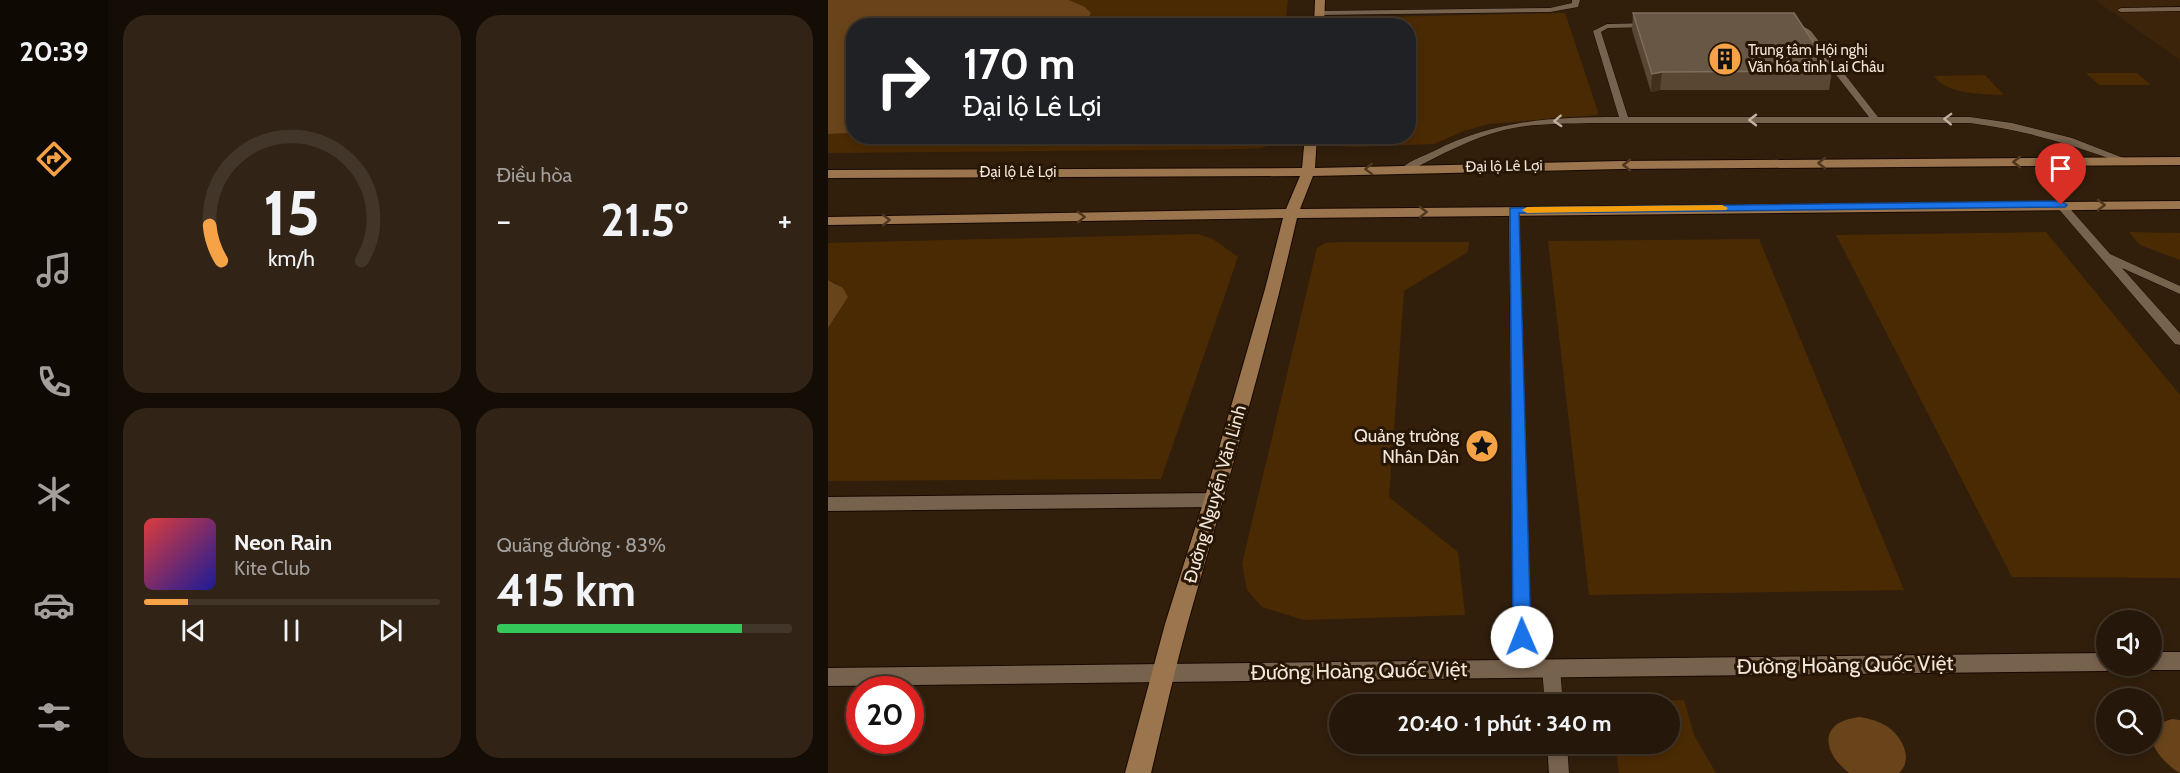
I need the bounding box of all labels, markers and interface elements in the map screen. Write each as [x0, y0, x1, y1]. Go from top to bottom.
text: 20:39 [19, 35, 89, 68]
text: 170 m [963, 38, 1075, 90]
building icon: Trung tâm Hội nghị Văn hóa tỉnh Lai Châu [1707, 41, 1743, 77]
place label: Trung tâm Hội nghị Văn hóa tỉnh Lai Châu [1748, 41, 1884, 76]
icon: right [864, 42, 942, 120]
text: Đại lộ Lê Lợi [963, 90, 1102, 123]
one-way arrow [1944, 113, 1953, 126]
one-way arrow [1749, 114, 1758, 126]
one-way arrow [1554, 115, 1563, 128]
icon: directions [33, 138, 75, 180]
pin [2035, 143, 2086, 205]
icon: arrive [2044, 152, 2077, 185]
street label: Đại lộ Lê Lợi [1465, 156, 1543, 176]
one-way arrow [2012, 156, 2021, 168]
one-way arrow [1817, 157, 1826, 170]
one-way arrow [1622, 159, 1631, 171]
text: Điều hòa [497, 163, 572, 187]
street label: Đại lộ Lê Lợi [980, 163, 1057, 181]
one-way arrow [1364, 163, 1373, 176]
text: 15 [263, 175, 320, 251]
text: 21.5° [600, 193, 688, 247]
one-way arrow [2097, 199, 2106, 211]
text: − [497, 200, 511, 240]
text: + [777, 200, 792, 240]
one-way arrow [1419, 205, 1428, 218]
one-way arrow [1077, 211, 1086, 223]
one-way arrow [882, 214, 891, 226]
text: km/h [268, 245, 315, 271]
icon: music [33, 249, 75, 291]
icon: phone [33, 361, 75, 403]
street label: Đường Nguyễn Văn Linh [1179, 402, 1251, 586]
place label: Quảng trường Nhân Dân [1354, 425, 1460, 468]
place icon: Quảng trường Nhân Dân [1464, 428, 1500, 464]
icon: climate [33, 473, 75, 515]
text: Neon Rain [234, 529, 332, 556]
text: Quãng đường · 83% [497, 533, 666, 557]
text: Kite Club [234, 556, 310, 580]
text: 415 km [497, 563, 636, 617]
icon: car [33, 584, 75, 626]
position arrow [1490, 605, 1554, 669]
map controls [2096, 610, 2162, 754]
button: sound [2096, 610, 2162, 676]
icon: previous [177, 614, 210, 647]
icon: pause [275, 614, 308, 647]
icon: next [374, 614, 407, 647]
street label: Đường Hoàng Quốc Việt [1736, 650, 1954, 679]
street label: Đường Hoàng Quốc Việt [1250, 656, 1468, 685]
speed limit sign: 20 [846, 676, 924, 754]
button: search [2096, 688, 2162, 754]
icon: filters [33, 696, 75, 738]
text: 20:40 · 1 phút · 340 m [1398, 710, 1611, 737]

